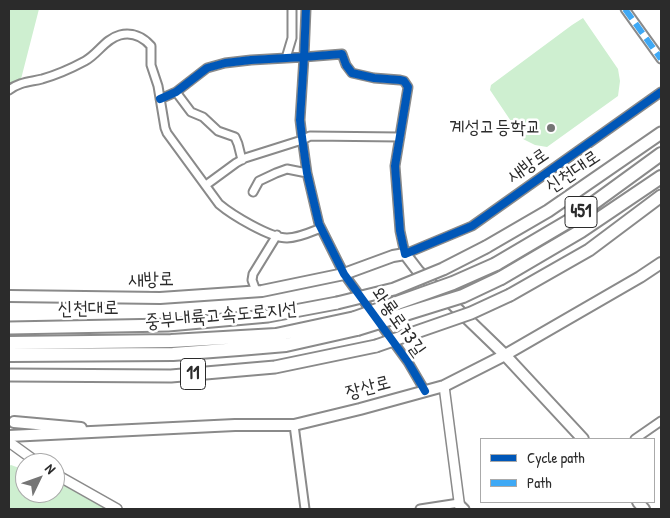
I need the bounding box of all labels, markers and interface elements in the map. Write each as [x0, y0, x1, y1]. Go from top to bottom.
place label: 계성고등학교 [449, 117, 541, 139]
marker: 계성고등학교 [545, 122, 557, 134]
street label: 새방로 [503, 144, 553, 188]
street label: 신천대로 [541, 145, 605, 199]
road number: 451 [565, 196, 597, 228]
street label: 새방로 [128, 268, 174, 292]
street label: 와룡로73길 [366, 283, 430, 361]
street label: 신천대로 [57, 297, 119, 321]
street label: 중부내륙고속도로지선 [144, 298, 298, 334]
road number: 11 [180, 358, 206, 389]
street label: 장산로 [343, 371, 393, 405]
legend [480, 438, 655, 503]
text: Cycle path [527, 447, 585, 468]
north arrow [15, 453, 65, 503]
text: N [41, 459, 60, 477]
text: Path [527, 472, 552, 493]

